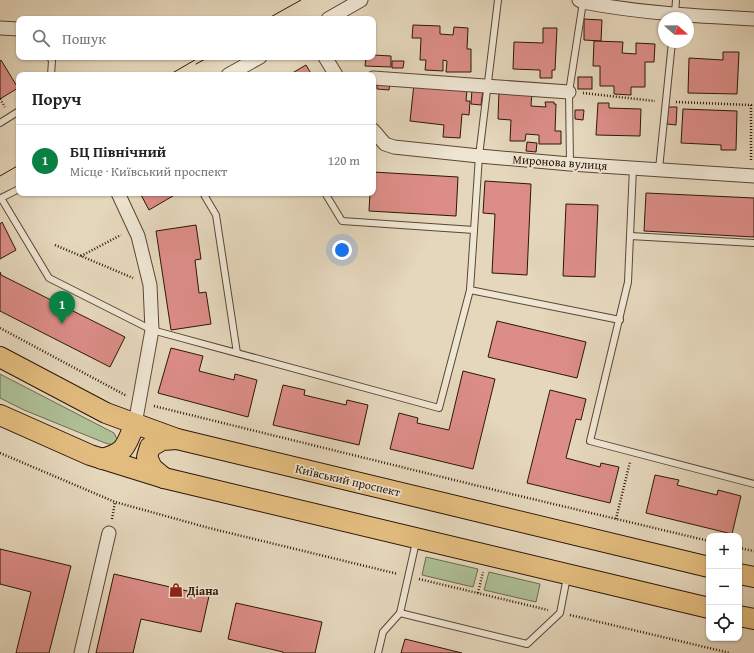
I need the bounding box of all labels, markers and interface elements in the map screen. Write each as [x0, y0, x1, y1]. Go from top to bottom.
north arrow [658, 12, 694, 48]
search box [16, 16, 376, 60]
icon: search [30, 27, 52, 49]
text: Пошук [62, 28, 106, 49]
text: Поруч [32, 86, 81, 111]
text: БЦ Північний [70, 141, 166, 162]
street label: Миронова вулиця [512, 150, 608, 174]
text: 1 [42, 151, 48, 170]
text: 120 m [328, 151, 360, 170]
text: Місце · Київський проспект [70, 162, 227, 181]
your location [332, 240, 352, 260]
pin: 1 [49, 291, 75, 324]
street label: Київський проспект [294, 460, 402, 500]
map controls [706, 533, 742, 641]
button: + [706, 533, 742, 569]
button: − [706, 569, 742, 605]
shop icon: Діана [168, 582, 184, 598]
place label: Діана [186, 582, 220, 599]
button: locate [706, 605, 742, 641]

